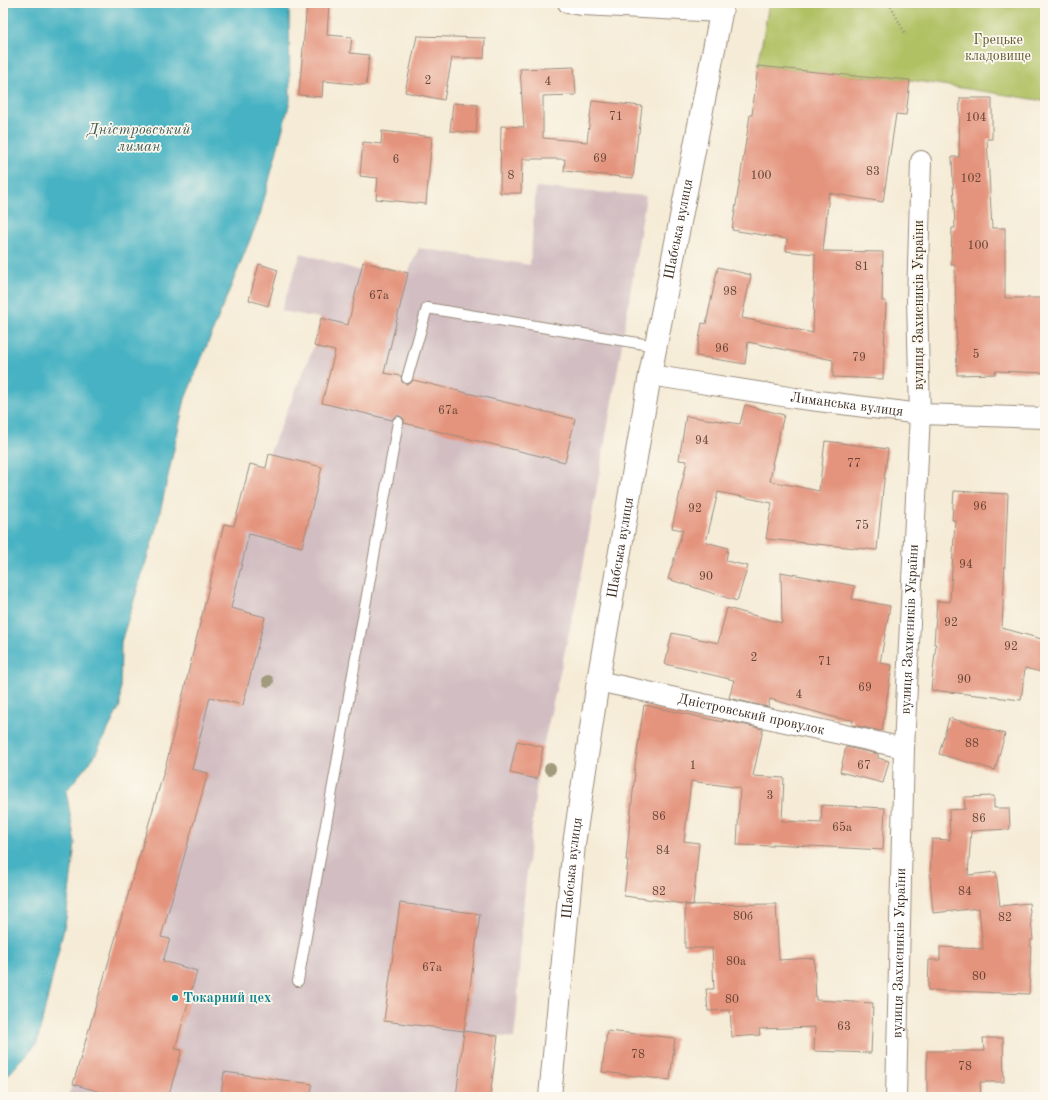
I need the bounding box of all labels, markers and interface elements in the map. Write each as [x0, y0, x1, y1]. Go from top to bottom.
park label: Грецьке кладовище [965, 33, 1031, 63]
house number: 2 [425, 75, 431, 87]
house number: 4 [545, 76, 552, 88]
house number: 71 [609, 111, 623, 123]
house number: 104 [966, 112, 986, 124]
water label: Дністровський лиман [85, 123, 191, 155]
house number: 69 [593, 153, 607, 165]
house number: 6 [393, 154, 400, 166]
house number: 83 [866, 166, 880, 178]
house number: 8 [508, 170, 515, 182]
house number: 100 [751, 170, 771, 182]
house number: 102 [961, 173, 981, 185]
street label: Шабська вулиця [662, 178, 695, 280]
street label: вулиця Захисників України [912, 220, 926, 390]
house number: 100 [968, 240, 988, 252]
house number: 81 [855, 261, 869, 273]
house number: 98 [723, 286, 737, 298]
house number: 67а [369, 290, 389, 302]
house number: 96 [715, 343, 729, 355]
house number: 5 [973, 348, 980, 361]
house number: 79 [852, 352, 866, 364]
street label: Лиманська вулиця [789, 390, 904, 419]
house number: 67а [438, 405, 458, 417]
house number: 94 [695, 435, 709, 447]
house number: 77 [847, 458, 861, 470]
street label: Шабська вулиця [605, 496, 636, 599]
house number: 96 [973, 501, 987, 513]
house number: 92 [688, 503, 702, 515]
house number: 75 [855, 519, 869, 532]
street label: вулиця Захисників України [899, 544, 921, 715]
house number: 94 [959, 559, 973, 571]
house number: 90 [699, 571, 713, 583]
house number: 92 [944, 617, 958, 629]
house number: 92 [1004, 641, 1018, 653]
house number: 2 [751, 652, 757, 664]
house number: 71 [818, 656, 832, 668]
house number: 90 [957, 674, 971, 686]
house number: 69 [858, 682, 872, 694]
house number: 4 [796, 689, 803, 701]
street label: Дністровський провулок [677, 692, 826, 737]
house number: 88 [965, 738, 979, 750]
house number: 1 [690, 760, 696, 772]
house number: 67 [857, 760, 871, 772]
house number: 3 [767, 790, 773, 802]
house number: 86 [652, 811, 666, 823]
house number: 86 [972, 813, 986, 825]
street label: Шабська вулиця [560, 816, 585, 919]
house number: 65а [832, 821, 852, 834]
house number: 84 [656, 845, 670, 857]
street label: вулиця Захисників України [890, 868, 908, 1038]
house number: 82 [652, 886, 666, 898]
house number: 84 [958, 886, 972, 898]
house number: 80б [733, 911, 753, 923]
house number: 82 [998, 912, 1012, 924]
house number: 80а [726, 956, 746, 968]
house number: 67а [422, 962, 442, 974]
house number: 80 [972, 971, 986, 983]
place label: Токарний цех [183, 991, 271, 1005]
marker: Токарний цех [170, 993, 180, 1003]
house number: 80 [725, 994, 739, 1006]
house number: 63 [837, 1021, 851, 1033]
house number: 78 [631, 1049, 645, 1061]
house number: 78 [958, 1061, 972, 1073]

